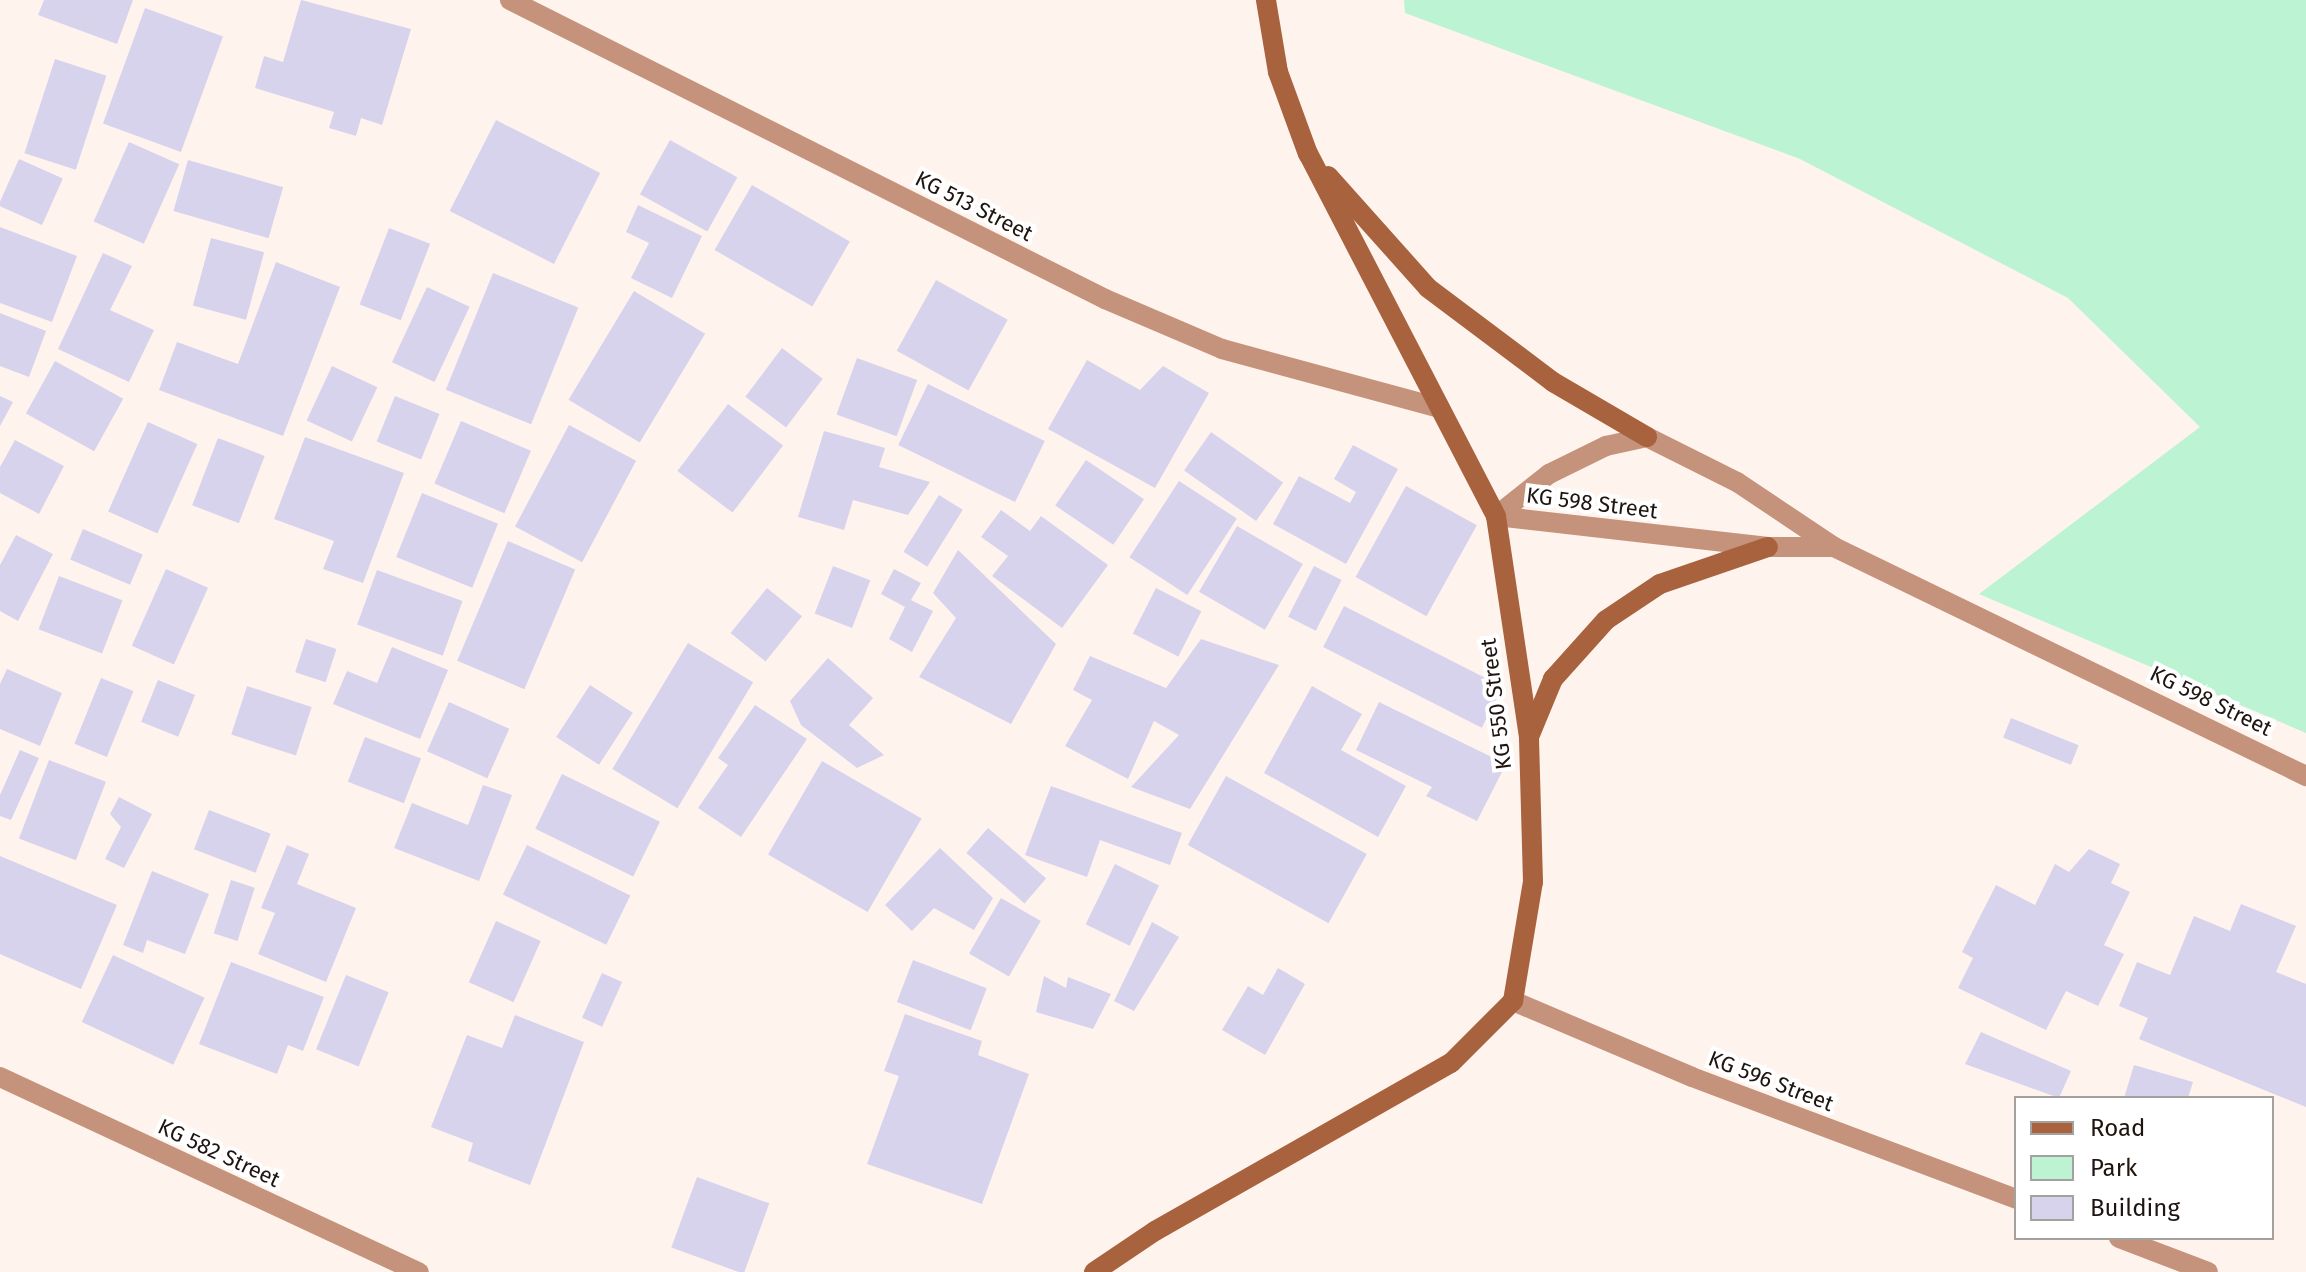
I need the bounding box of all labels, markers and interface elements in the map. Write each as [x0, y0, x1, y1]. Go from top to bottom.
street label: KG 513 Street [911, 165, 1037, 247]
street label: KG 598 Street [1525, 482, 1659, 524]
street label: KG 550 Street [1475, 637, 1517, 771]
street label: KG 598 Street [2146, 660, 2276, 742]
street label: KG 596 Street [1705, 1045, 1837, 1117]
legend [2014, 1096, 2274, 1240]
street label: KG 582 Street [154, 1113, 284, 1193]
text: Road [2090, 1114, 2145, 1142]
text: Park [2090, 1154, 2137, 1182]
text: Building [2090, 1194, 2180, 1222]

